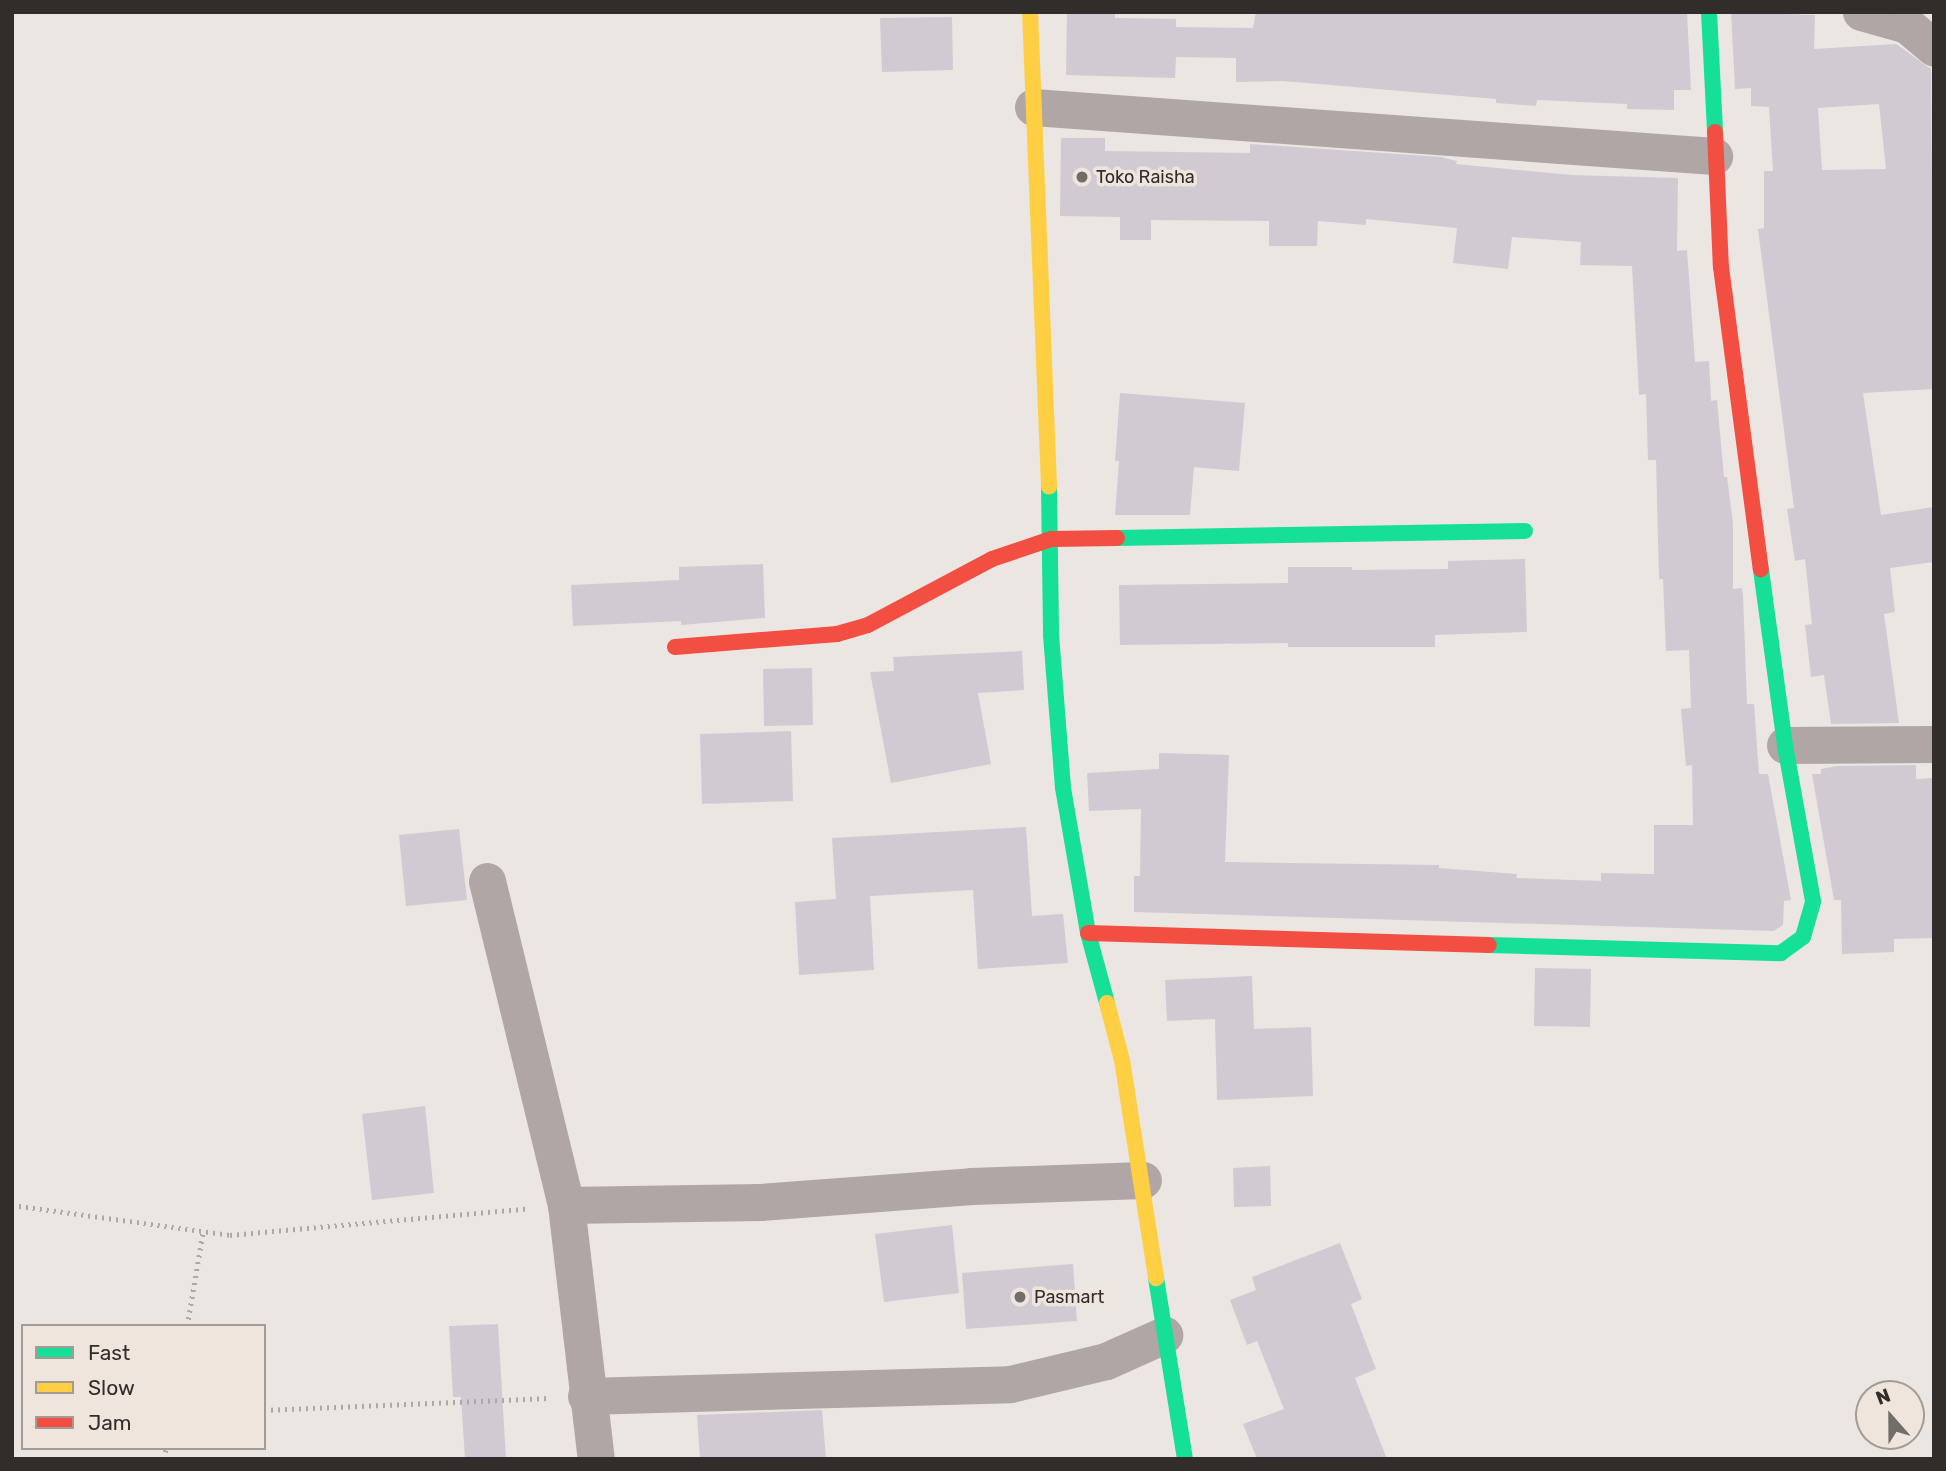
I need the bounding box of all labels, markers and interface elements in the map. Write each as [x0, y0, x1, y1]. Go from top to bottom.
place label: Toko Raisha [1096, 166, 1195, 188]
marker: Toko Raisha [1074, 169, 1090, 185]
place label: Pasmart [1034, 1286, 1104, 1308]
marker: Pasmart [1012, 1289, 1028, 1305]
legend [21, 1324, 266, 1450]
text: Fast [88, 1340, 130, 1365]
text: Slow [88, 1375, 135, 1400]
north arrow [1855, 1380, 1925, 1450]
text: N [1873, 1384, 1894, 1410]
text: Jam [88, 1410, 132, 1435]

